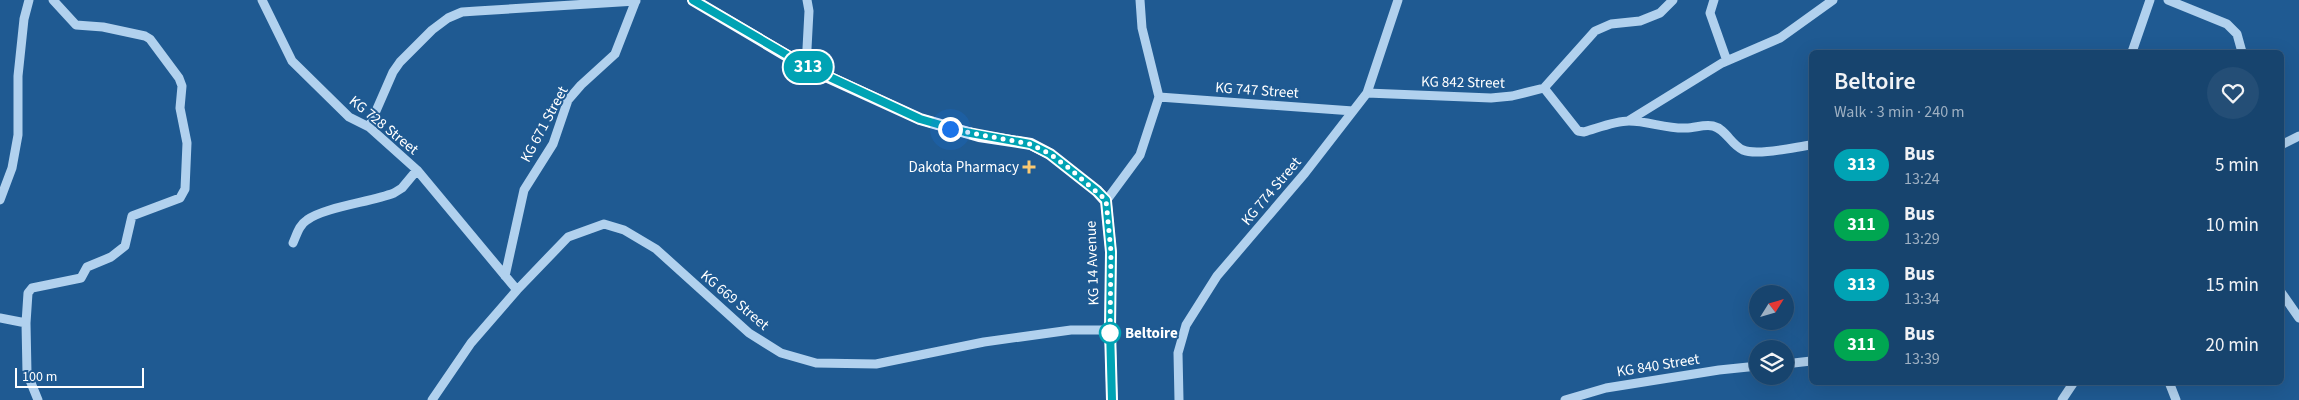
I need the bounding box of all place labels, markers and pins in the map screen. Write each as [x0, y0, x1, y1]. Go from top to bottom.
place label: Dakota Pharmacy [909, 157, 1019, 178]
marker: Dakota Pharmacy [1023, 161, 1035, 173]
marker: Beltoire [1099, 322, 1121, 344]
place label: Beltoire [1125, 323, 1178, 344]

